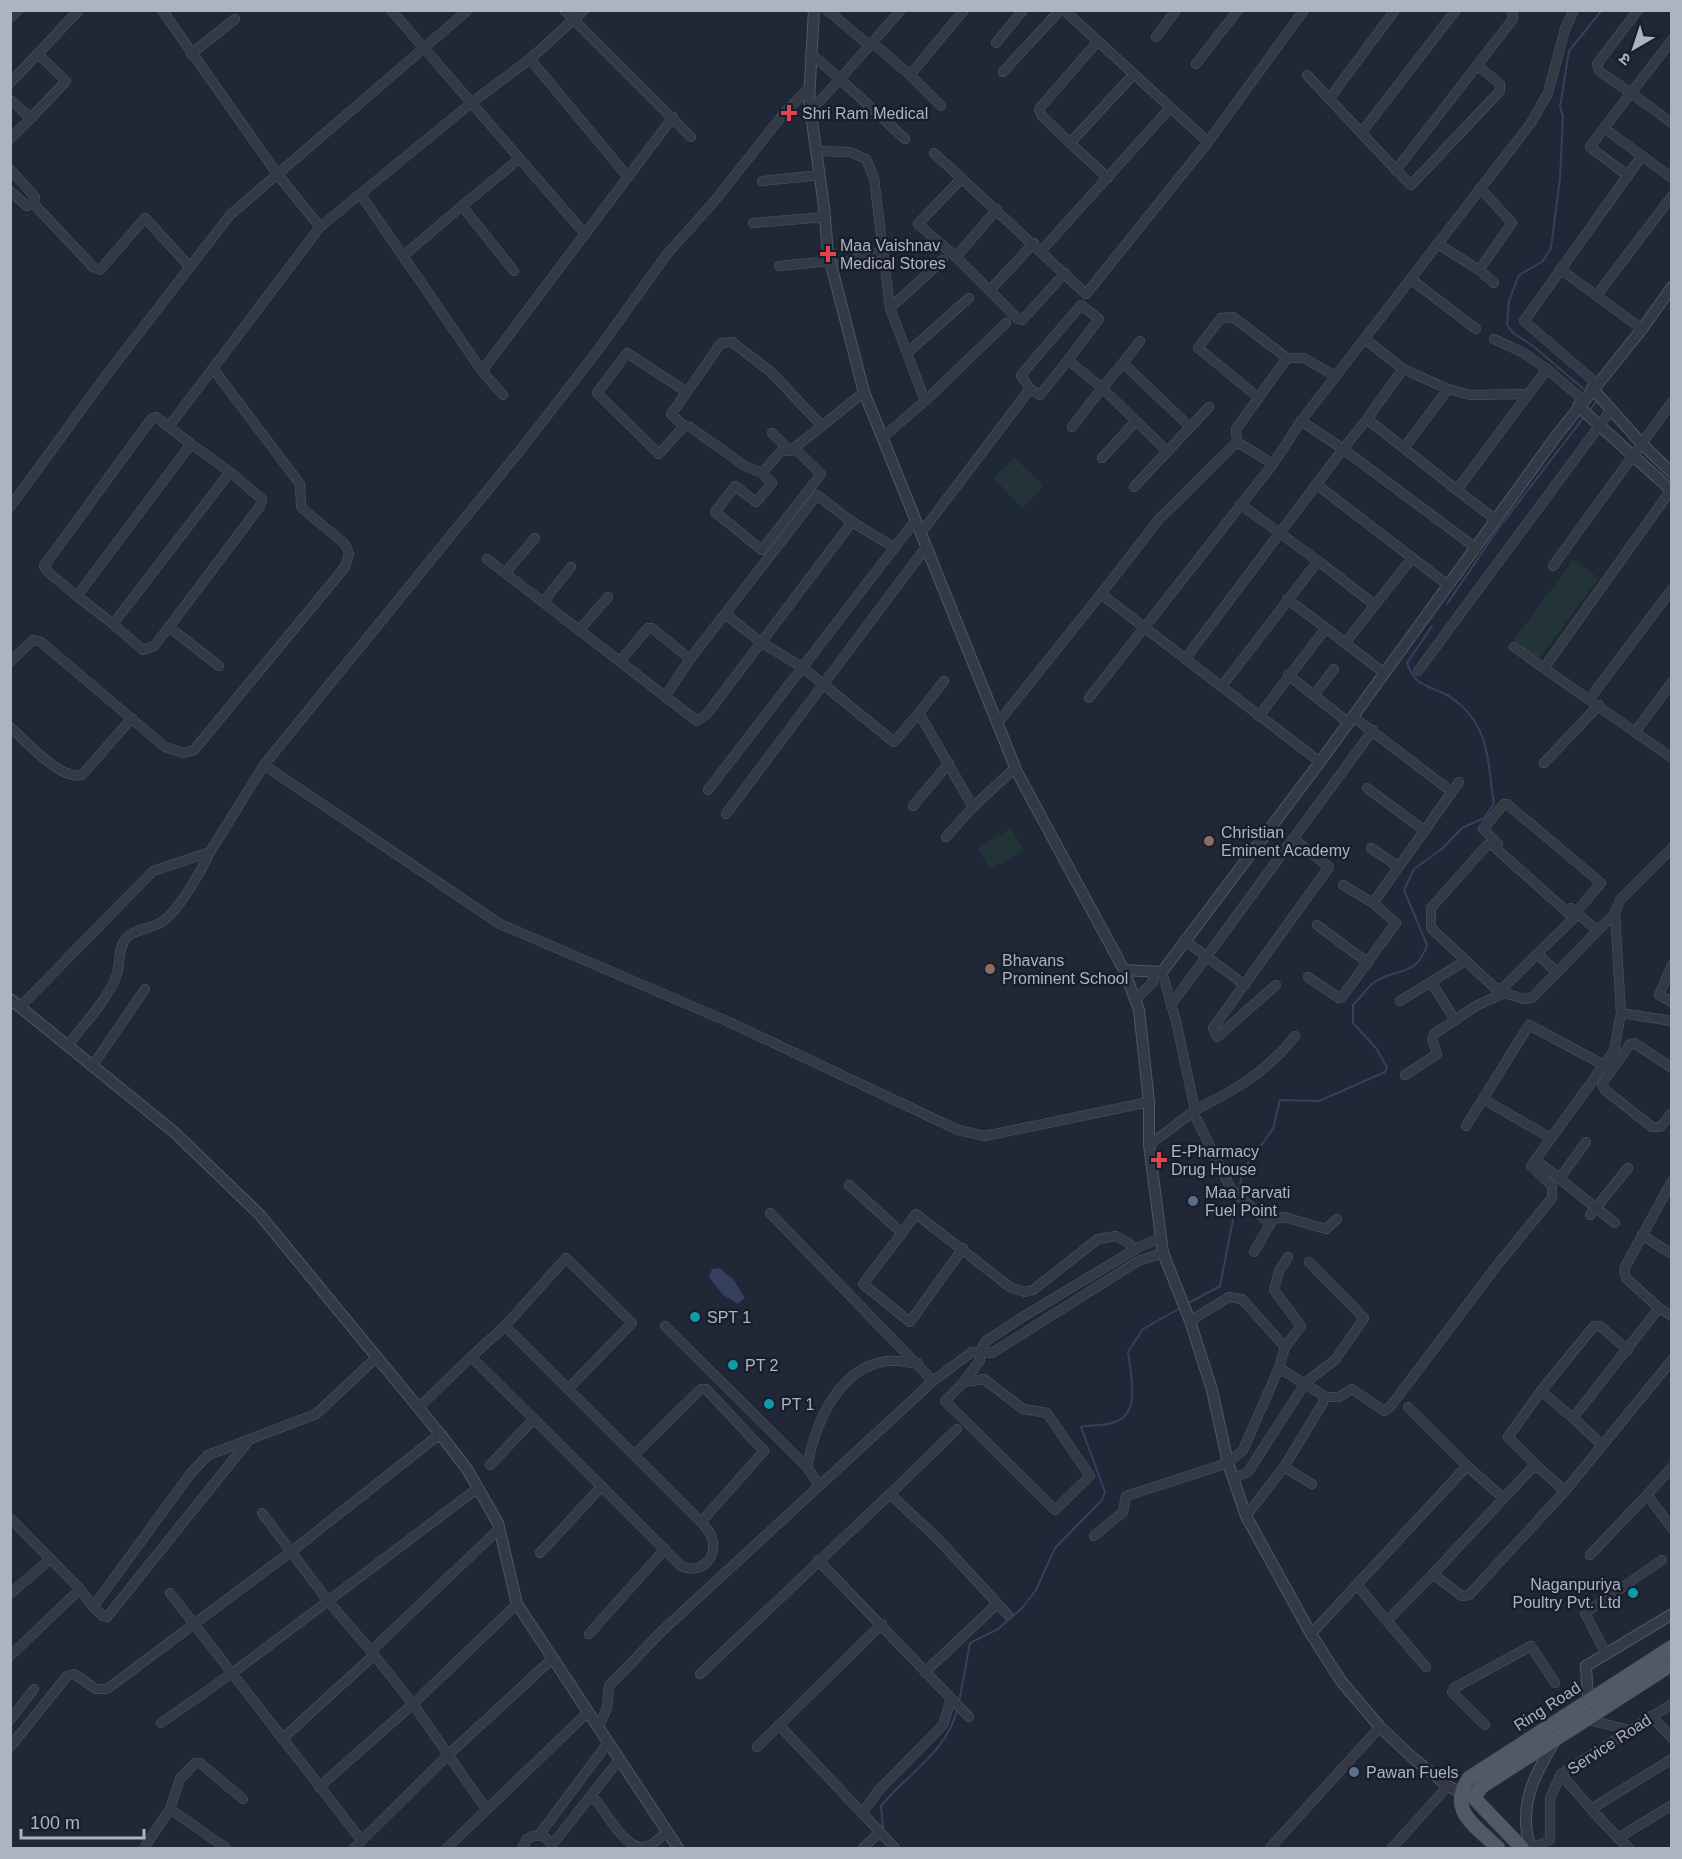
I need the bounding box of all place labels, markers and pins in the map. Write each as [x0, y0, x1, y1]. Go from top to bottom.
marker: Shri Ram Medical [780, 104, 798, 122]
place label: Shri Ram Medical [802, 105, 928, 122]
place label: Maa Vaishnav Medical Stores [840, 237, 946, 272]
marker: Maa Vaishnav Medical Stores [821, 247, 835, 261]
place label: Christian Eminent Academy [1221, 824, 1350, 859]
marker: Christian Eminent Academy [1202, 834, 1216, 848]
place label: Bhavans Prominent School [1002, 952, 1128, 987]
marker: Bhavans Prominent School [983, 962, 997, 976]
place label: E-Pharmacy Drug House [1171, 1143, 1259, 1178]
marker: E-Pharmacy Drug House [1152, 1153, 1166, 1167]
place label: Maa Parvati Fuel Point [1205, 1184, 1290, 1219]
marker: Maa Parvati Fuel Point [1186, 1194, 1200, 1208]
place label: SPT 1 [707, 1309, 751, 1326]
marker: SPT 1 [688, 1310, 702, 1324]
place label: PT 2 [745, 1357, 779, 1374]
marker: PT 2 [726, 1358, 740, 1372]
place label: PT 1 [781, 1396, 815, 1413]
marker: PT 1 [762, 1397, 776, 1411]
place label: Naganpuriya Poultry Pvt. Ltd [1513, 1576, 1621, 1611]
marker: Naganpuriya Poultry Pvt. Ltd [1626, 1586, 1640, 1600]
place label: Pawan Fuels [1366, 1764, 1459, 1781]
marker: Pawan Fuels [1347, 1765, 1361, 1779]

